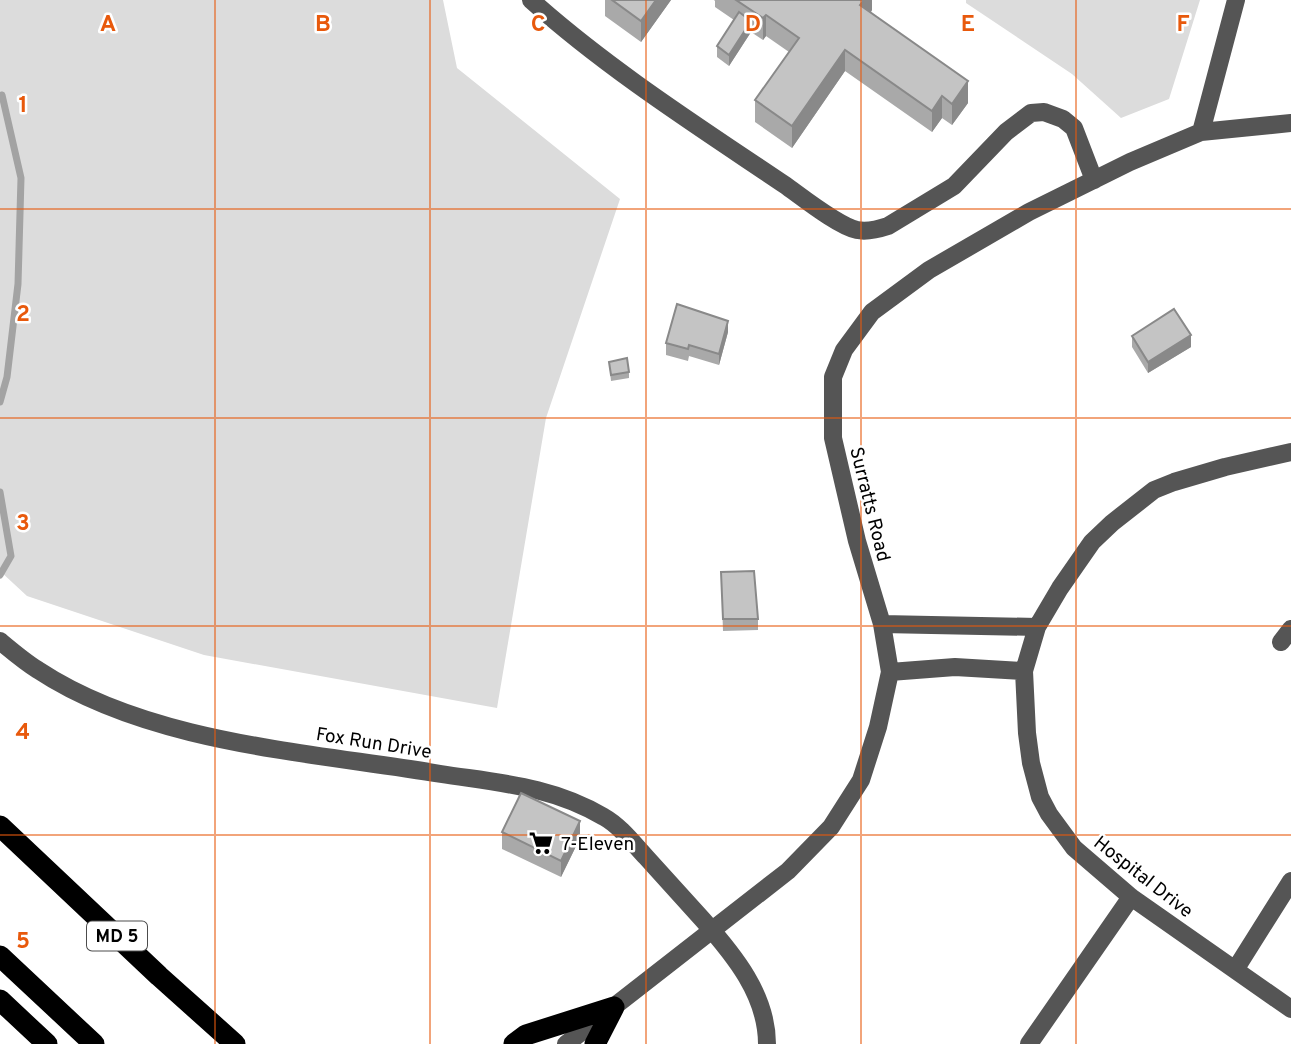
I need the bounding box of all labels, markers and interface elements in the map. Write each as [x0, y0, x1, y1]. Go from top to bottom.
text: A [100, 11, 116, 40]
text: B [315, 11, 331, 40]
text: C [531, 11, 545, 40]
text: D [745, 11, 761, 40]
text: E [961, 11, 975, 40]
text: F [1176, 11, 1190, 40]
text: 1 [18, 92, 28, 121]
text: 2 [16, 301, 30, 330]
street label: Surratts Road [843, 445, 895, 564]
text: 3 [16, 510, 30, 539]
text: 4 [16, 719, 30, 748]
street label: Fox Run Drive [314, 723, 433, 765]
supermarket icon: 7-Eleven [527, 829, 555, 857]
street label: Hospital Drive [1088, 831, 1197, 924]
place label: 7-Eleven [561, 833, 634, 857]
road number: MD 5 [87, 922, 147, 951]
text: 5 [16, 928, 30, 957]

